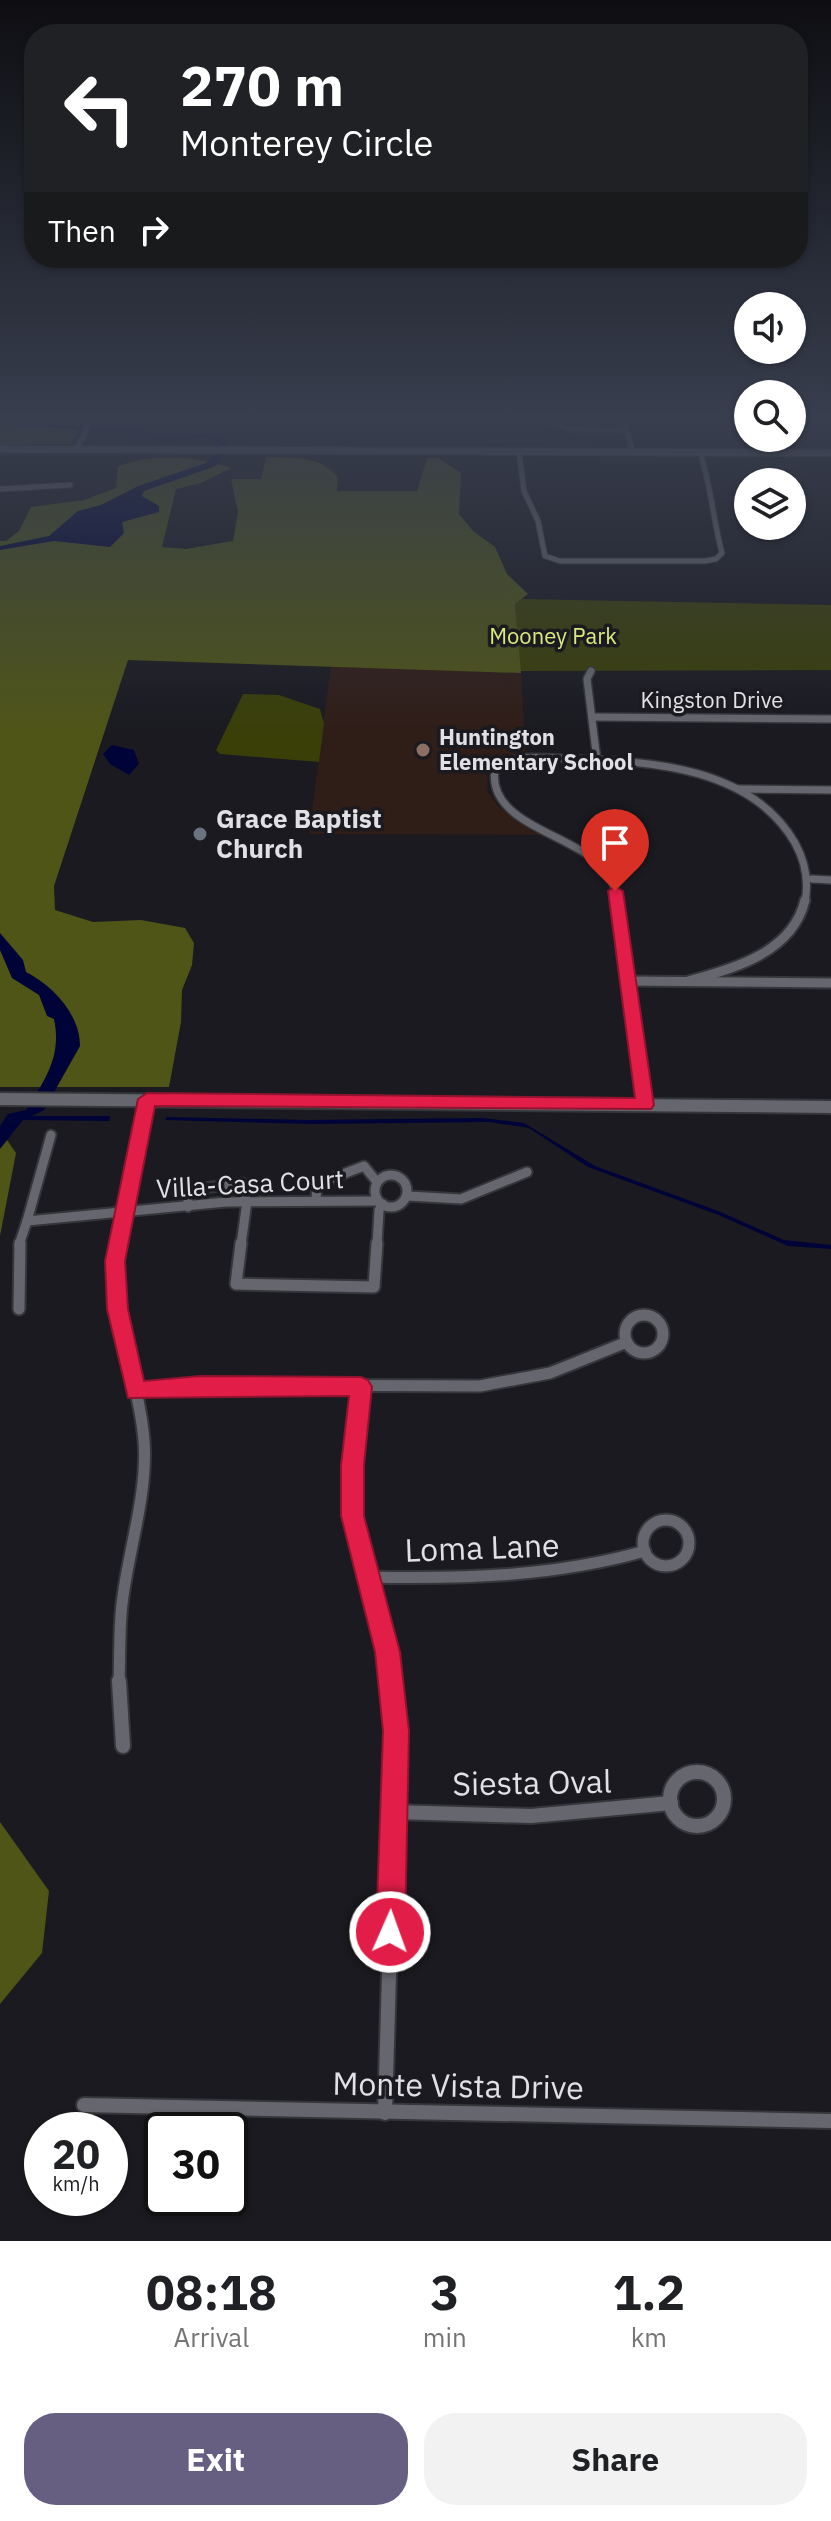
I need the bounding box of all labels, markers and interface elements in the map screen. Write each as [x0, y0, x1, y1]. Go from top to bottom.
text: 270 m [180, 49, 344, 121]
icon: left [48, 56, 152, 160]
text: Monterey Circle [180, 119, 433, 166]
icon: right [132, 208, 176, 252]
text: Then [48, 211, 116, 250]
map controls [734, 292, 806, 540]
button: sound [734, 292, 806, 364]
button: search [734, 380, 806, 452]
button: layers [734, 468, 806, 540]
park label: Mooney Park [489, 621, 617, 650]
street label: Kingston Drive [641, 685, 783, 714]
place label: Huntington Elementary School [439, 722, 633, 776]
marker: Huntington Elementary School [414, 741, 432, 759]
place label: Grace Baptist Church [216, 801, 382, 865]
pin [581, 809, 649, 891]
icon: arrive [593, 821, 637, 865]
marker: Grace Baptist Church [191, 825, 209, 843]
street label: Villa-Casa Court [155, 1161, 345, 1205]
street label: Loma Lane [404, 1523, 560, 1571]
street label: Siesta Oval [452, 1760, 612, 1804]
position arrow [348, 1890, 432, 1974]
street label: Monte Vista Drive [332, 2062, 584, 2108]
speed limit sign: 30 [144, 2112, 248, 2216]
text: 20 [52, 2128, 100, 2180]
text: km/h [52, 2170, 100, 2197]
text: 08:18 [146, 2261, 277, 2323]
text: 3 [430, 2261, 459, 2323]
text: 1.2 [613, 2261, 685, 2323]
text: Arrival [174, 2320, 249, 2354]
text: min [423, 2320, 467, 2354]
text: km [631, 2320, 667, 2354]
button: Exit [24, 2413, 408, 2505]
button: Share [424, 2413, 807, 2505]

